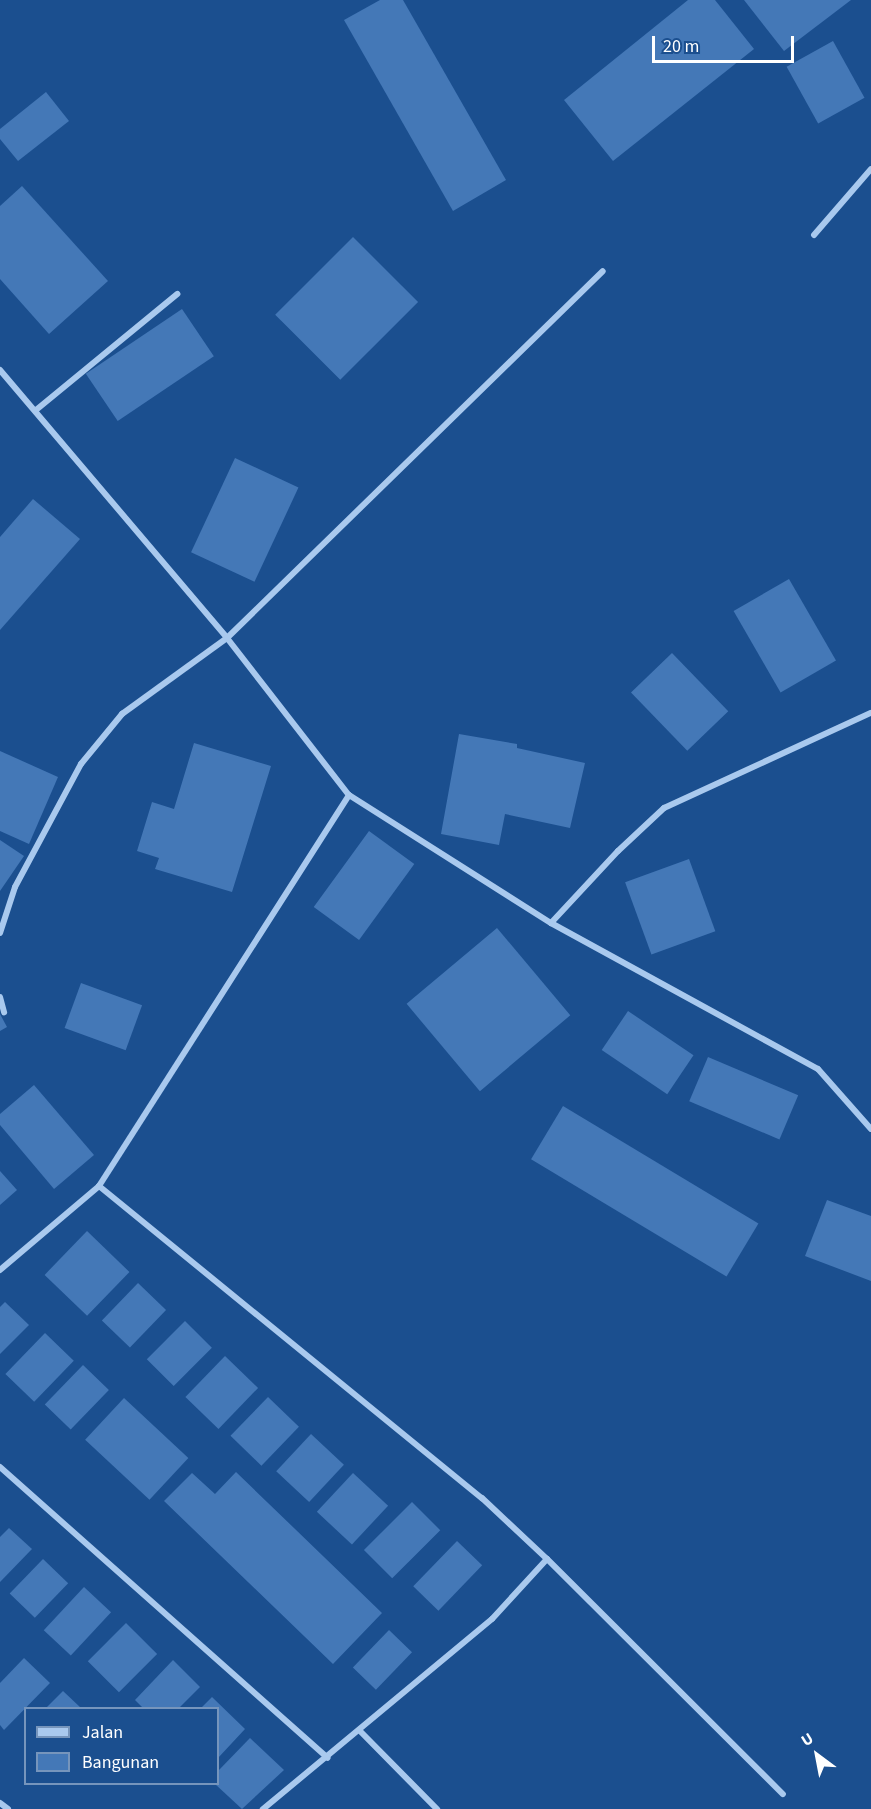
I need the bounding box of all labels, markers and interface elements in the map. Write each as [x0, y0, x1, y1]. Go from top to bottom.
scale bar [655, 24, 798, 62]
text: 20 m [663, 34, 699, 59]
legend [24, 1707, 219, 1785]
text: Jalan [82, 1720, 123, 1745]
north arrow [787, 1725, 847, 1785]
text: U [797, 1728, 818, 1752]
text: Bangunan [82, 1750, 159, 1775]

